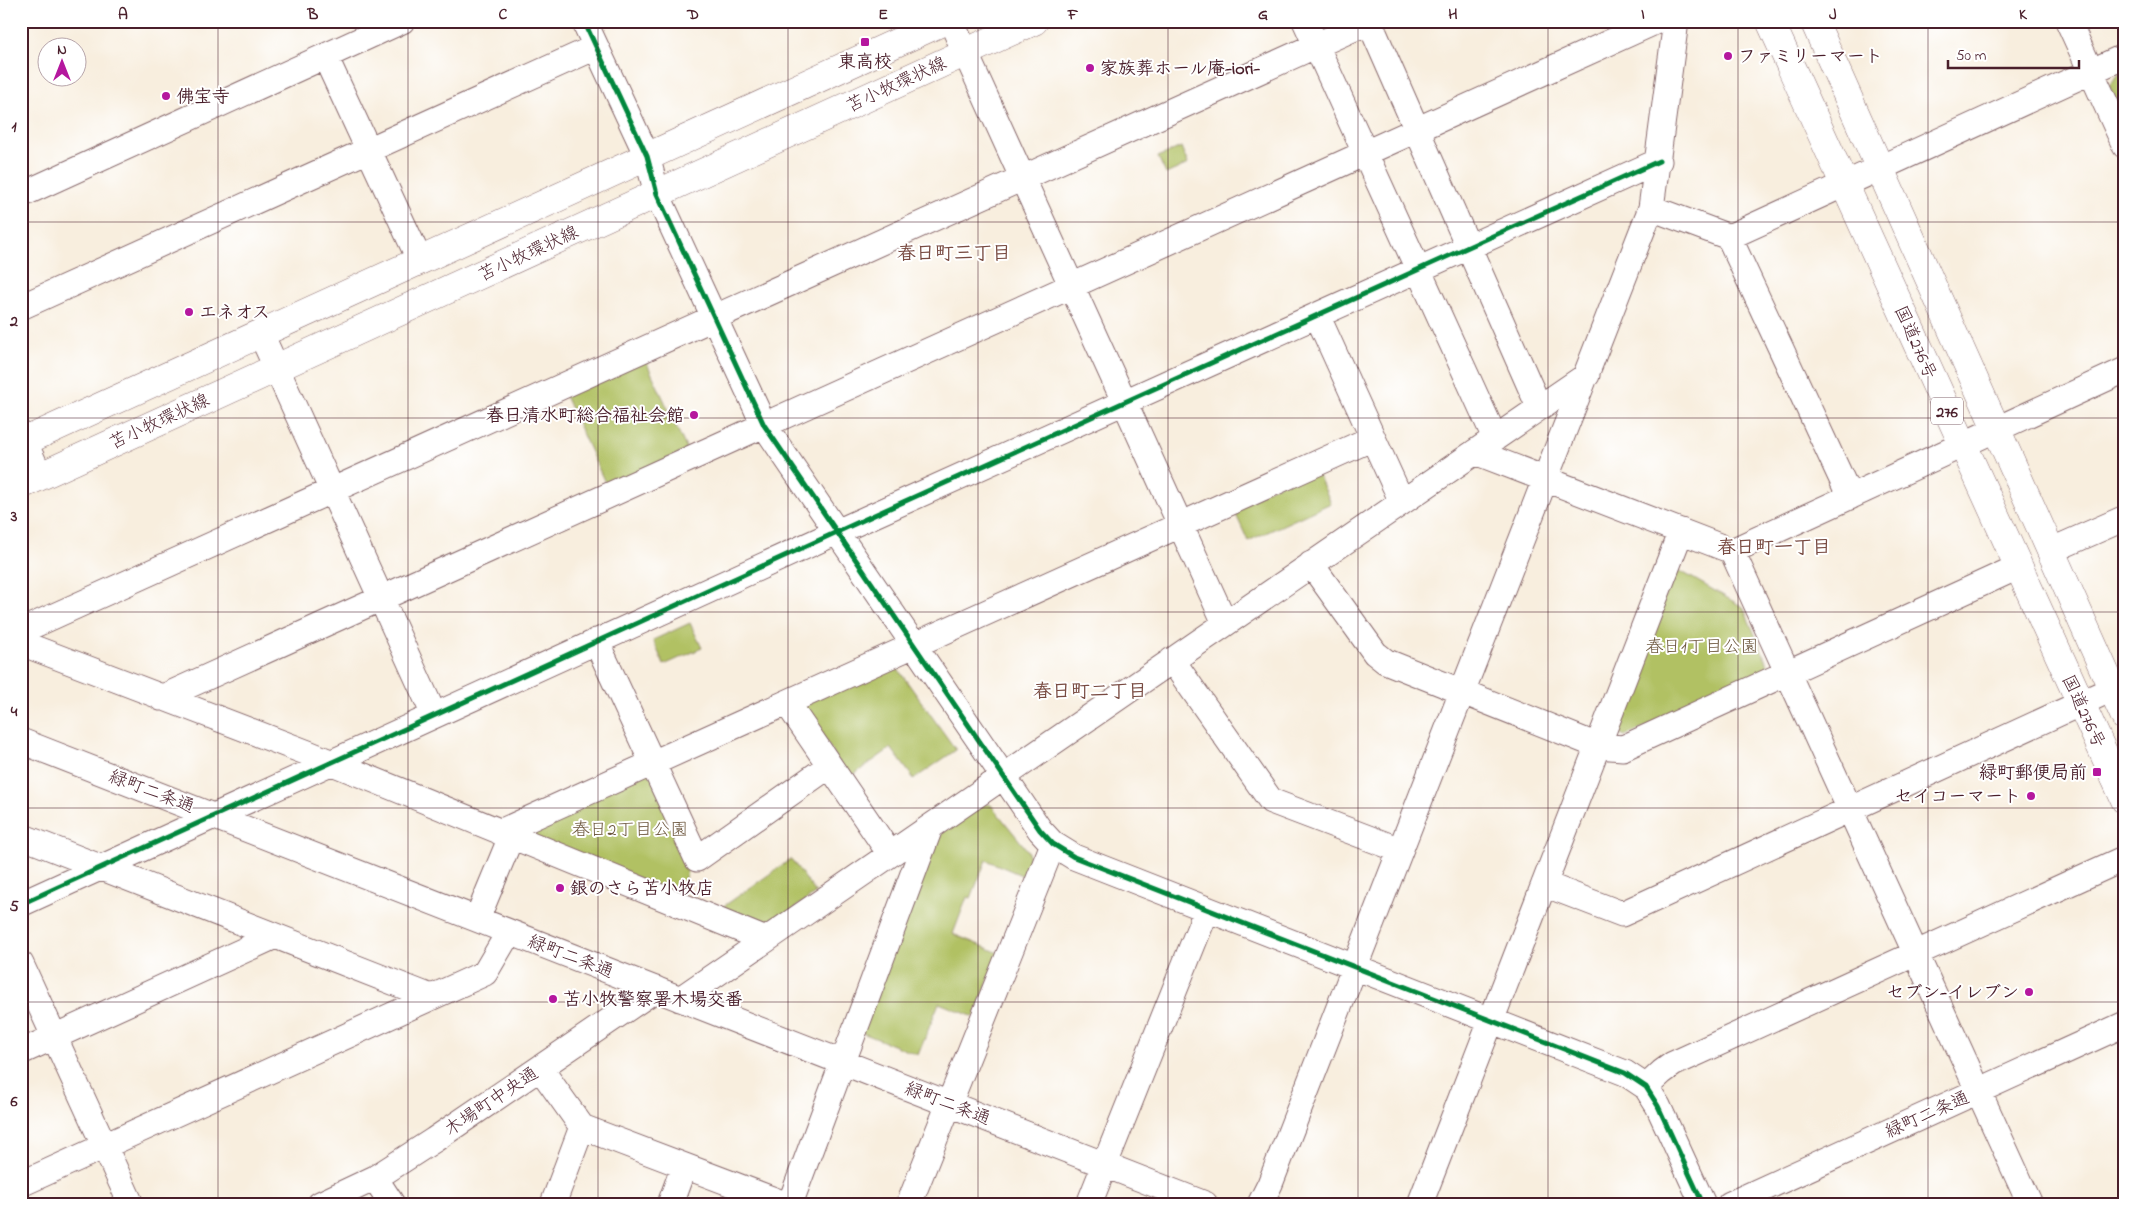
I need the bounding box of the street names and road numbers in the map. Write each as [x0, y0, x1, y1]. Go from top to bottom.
street label: 苫小牧環状線 [842, 51, 951, 120]
street label: 苫小牧環状線 [474, 220, 583, 289]
street label: 国道276号 [1886, 302, 1942, 384]
street label: 苫小牧環状線 [105, 388, 214, 457]
road number: 276 [1931, 398, 1963, 424]
street label: 国道276号 [2054, 671, 2111, 753]
street label: 緑町二条通 [105, 765, 198, 821]
street label: 緑町二条通 [524, 930, 617, 986]
street label: 木場町中央通 [440, 1062, 544, 1144]
street label: 緑町二条通 [901, 1077, 994, 1133]
street label: 緑町二条通 [1881, 1086, 1974, 1146]

